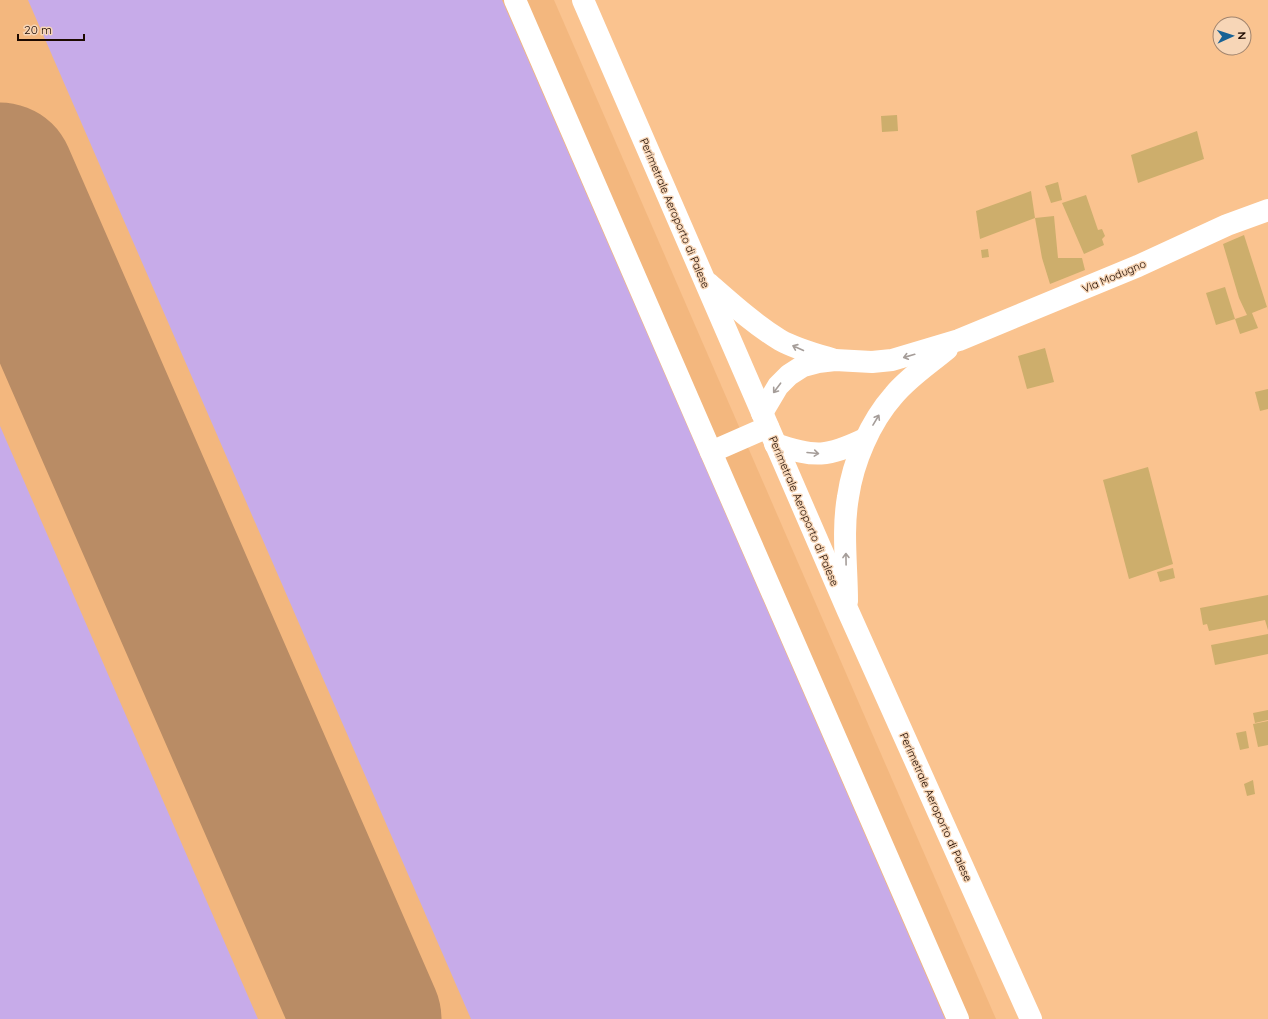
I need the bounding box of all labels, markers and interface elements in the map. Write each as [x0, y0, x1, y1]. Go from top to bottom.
scale bar [18, 16, 84, 42]
north arrow [1212, 16, 1252, 56]
text: 20 m [24, 22, 52, 37]
text: N [1235, 31, 1249, 40]
street label: Perimetrale Aeroporto di Palese [637, 136, 713, 290]
street label: Via Modugno [1080, 256, 1148, 296]
one-way arrow [792, 344, 804, 351]
one-way arrow [902, 353, 915, 360]
one-way arrow [773, 383, 782, 394]
one-way arrow [873, 414, 881, 426]
street label: Perimetrale Aeroporto di Palese [766, 434, 842, 588]
one-way arrow [806, 450, 819, 457]
one-way arrow [843, 553, 850, 566]
street label: Perimetrale Aeroporto di Palese [897, 730, 975, 884]

